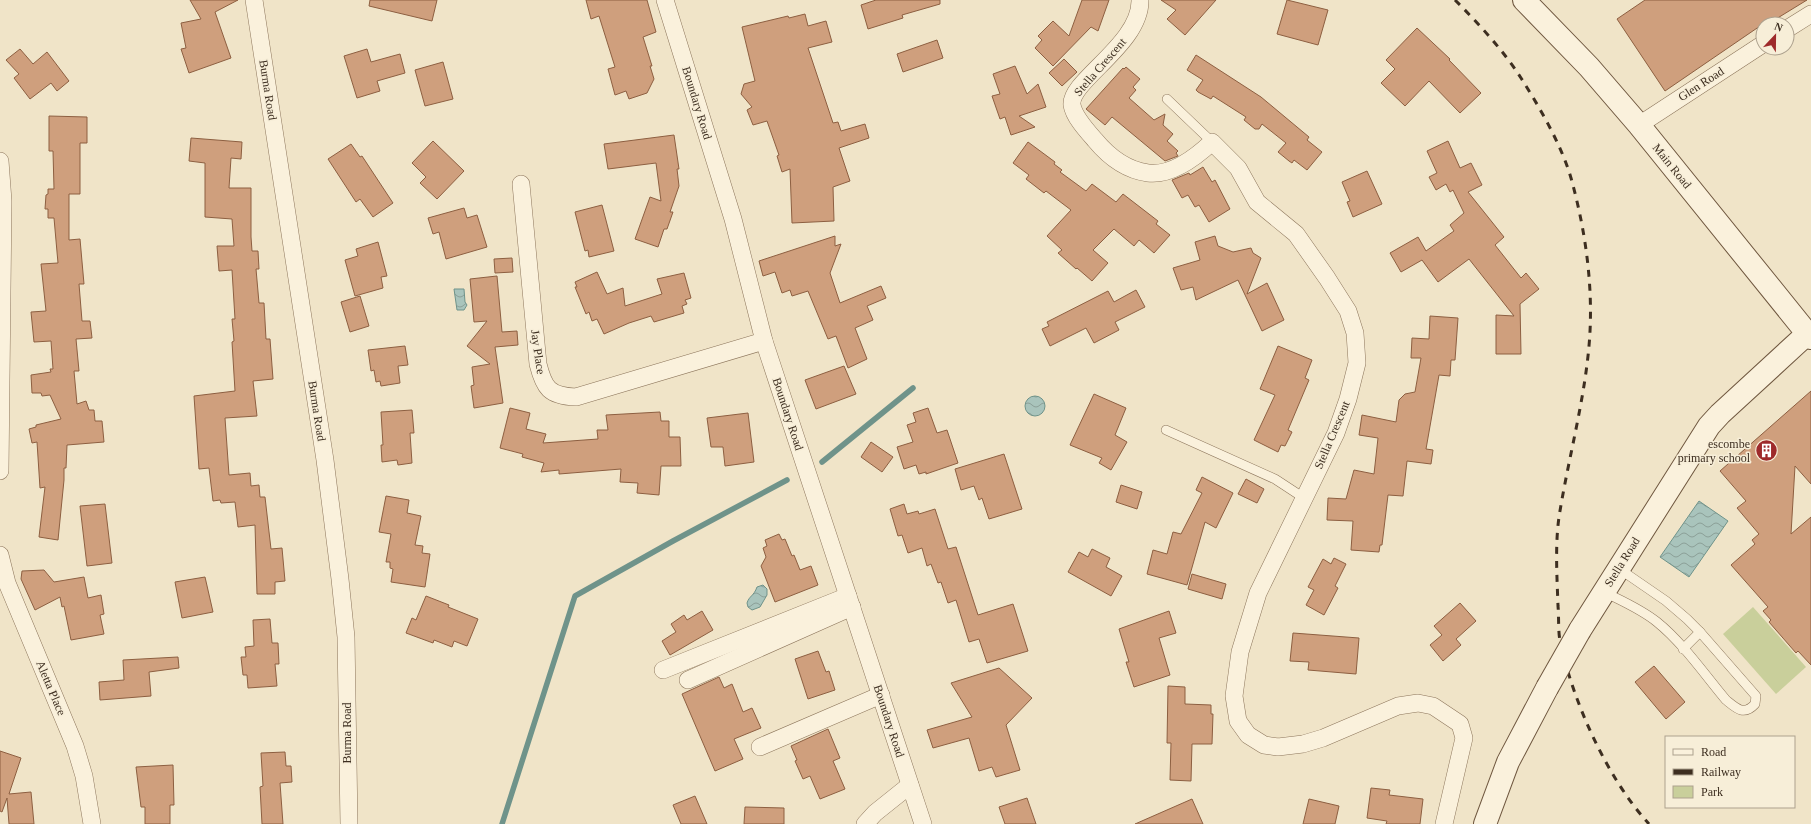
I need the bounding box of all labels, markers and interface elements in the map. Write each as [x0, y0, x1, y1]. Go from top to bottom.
north arrow [1755, 16, 1795, 56]
text: N [1773, 20, 1785, 34]
street label: Stella Crescent [1071, 35, 1129, 99]
street label: Burma Road [256, 59, 280, 121]
street label: Glen Road [1676, 64, 1726, 104]
street label: Boundary Road [679, 65, 715, 141]
street label: Main Road [1650, 141, 1694, 191]
street label: Jay Place [528, 329, 548, 375]
street label: Boundary Road [770, 376, 806, 452]
street label: Burma Road [305, 380, 329, 442]
street label: Stella Crescent [1311, 398, 1353, 471]
place label: escombe primary school [1678, 437, 1751, 465]
building icon: escombe primary school [1753, 438, 1779, 464]
street label: Stella Road [1601, 535, 1643, 589]
street label: Aletta Place [33, 658, 69, 718]
street label: Boundary Road [871, 683, 907, 759]
street label: Burma Road [340, 703, 354, 764]
legend [1665, 736, 1795, 808]
text: Road [1701, 745, 1726, 759]
text: Railway [1701, 765, 1741, 779]
text: Park [1701, 785, 1723, 799]

